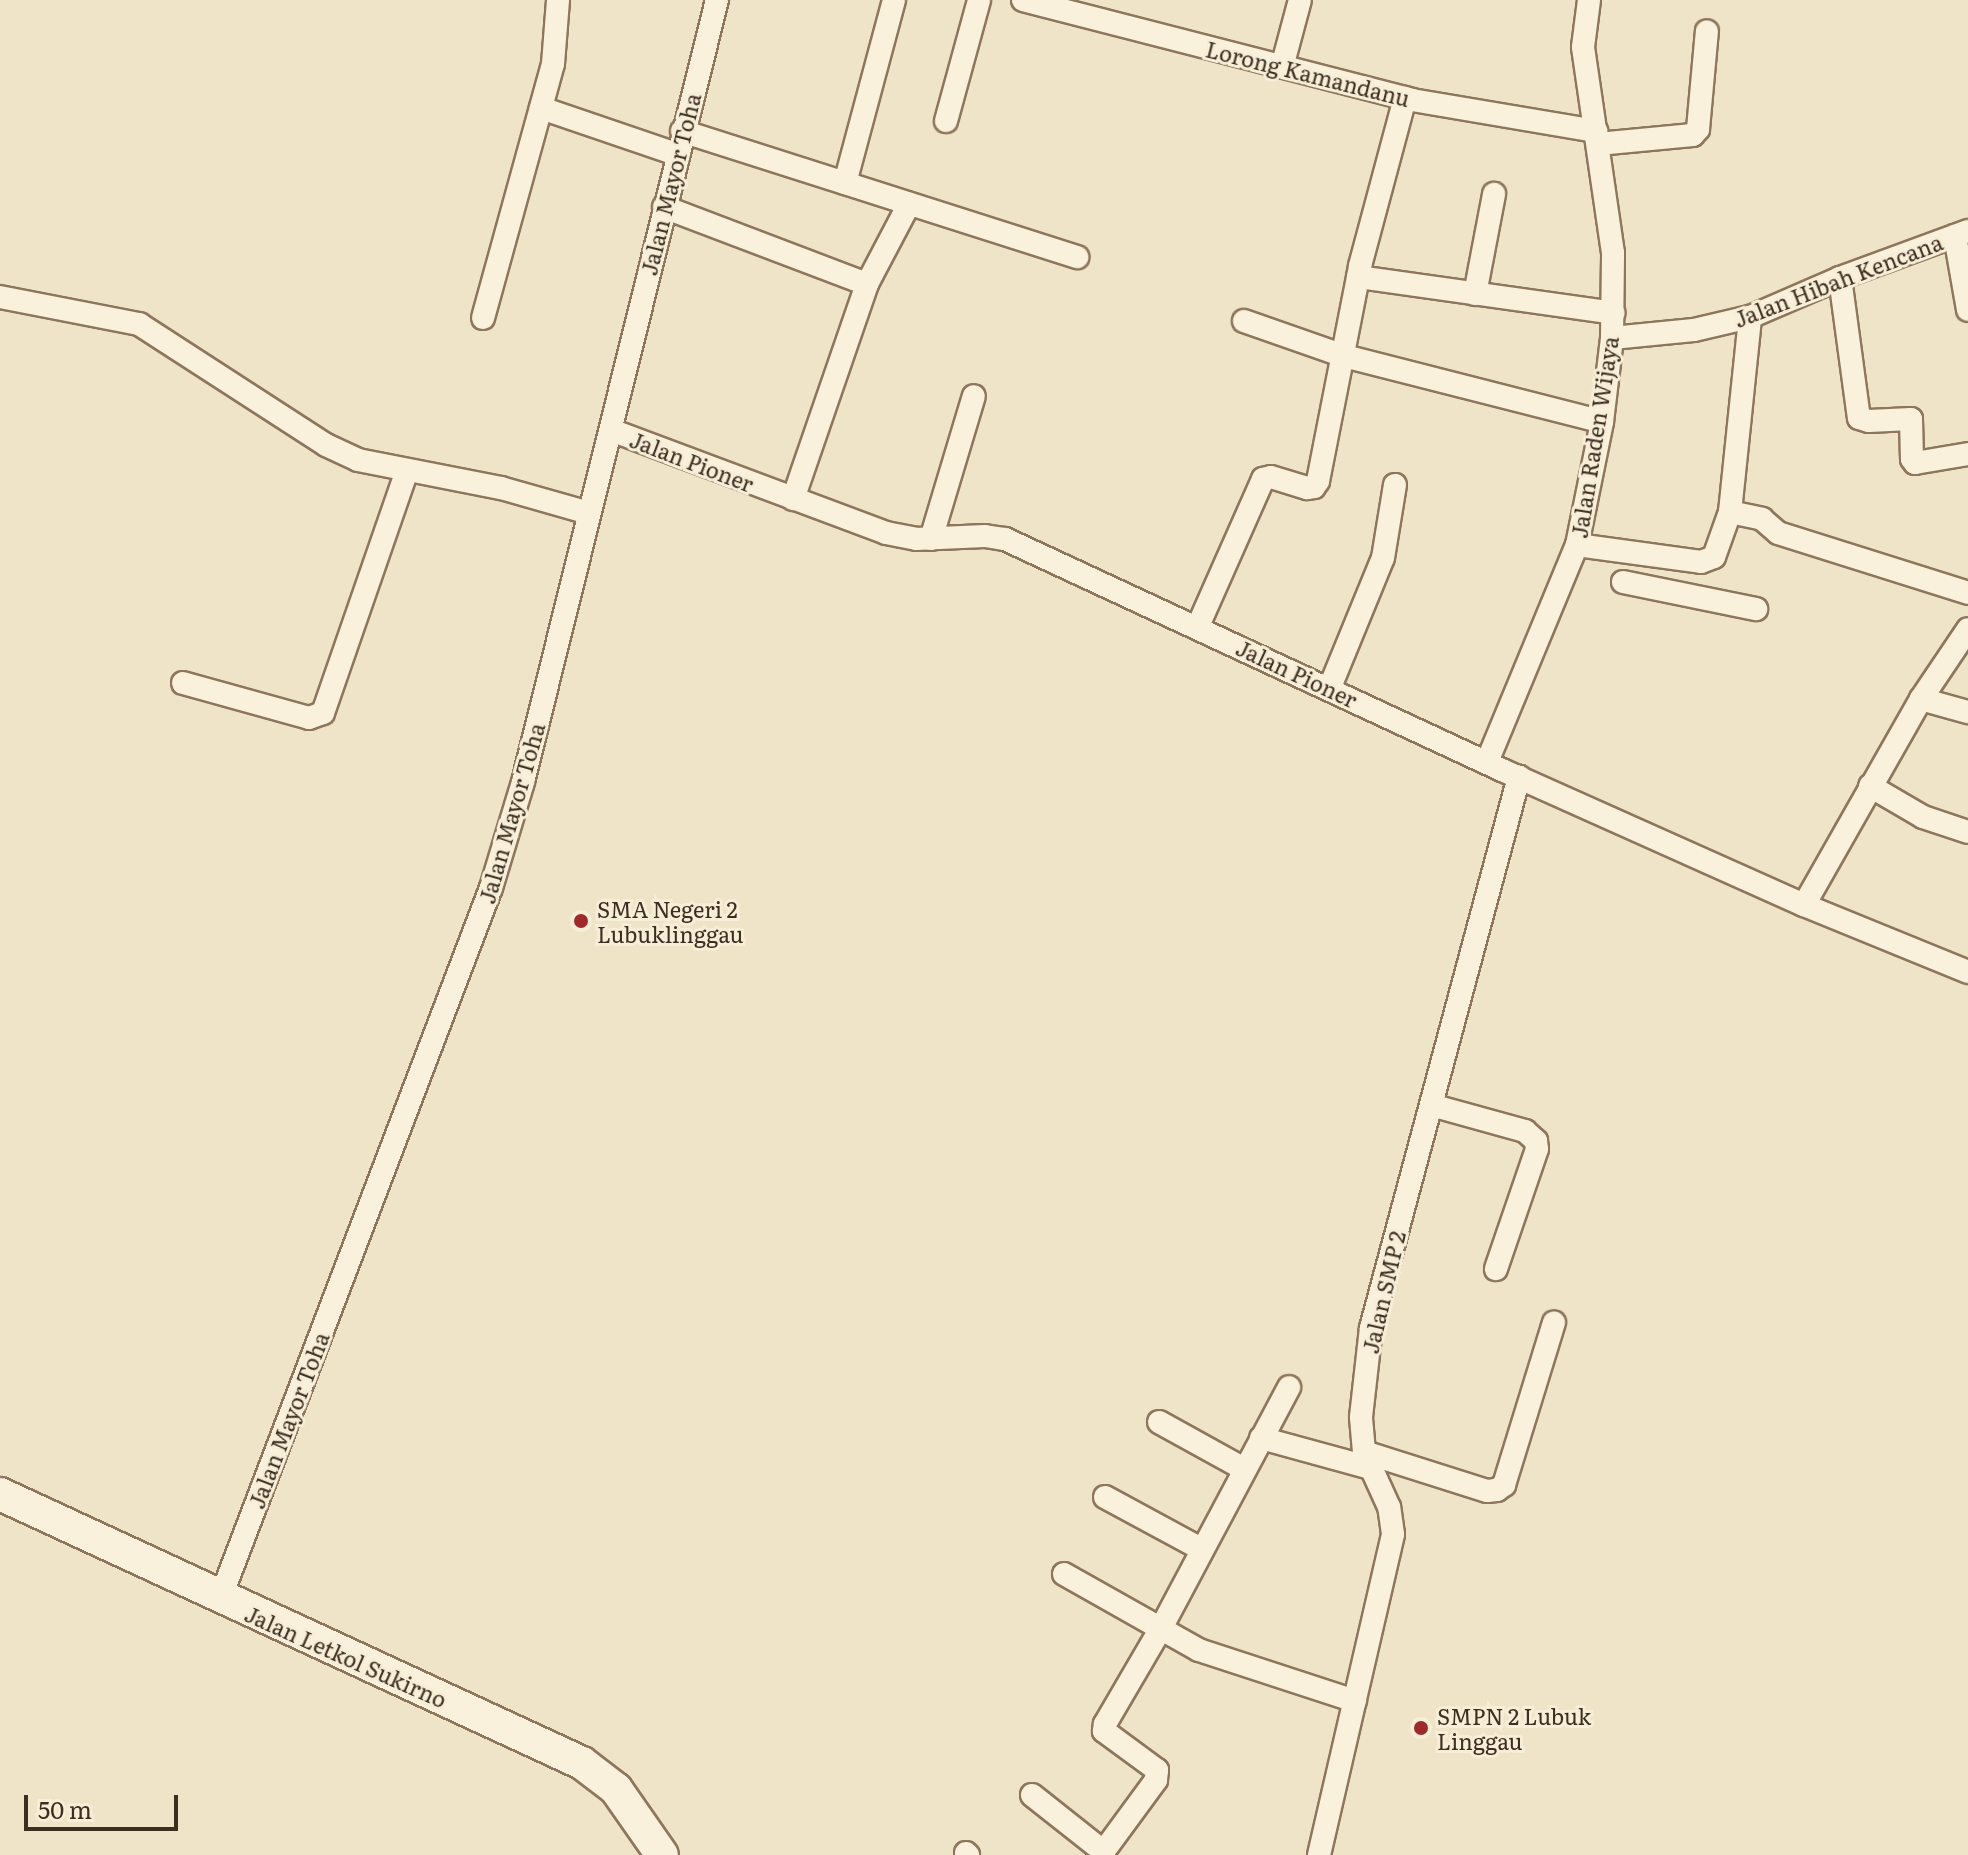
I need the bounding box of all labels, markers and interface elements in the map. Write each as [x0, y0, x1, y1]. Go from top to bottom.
street label: Lorong Kamandanu [1203, 35, 1413, 111]
street label: Jalan Mayor Toha [635, 90, 705, 278]
street label: Jalan Hibah Kencana [1730, 228, 1946, 332]
street label: Jalan Raden Wijaya [1565, 334, 1623, 540]
street label: Jalan Pioner [626, 425, 758, 497]
street label: Jalan Pioner [1232, 633, 1362, 713]
street label: Jalan Mayor Toha [473, 720, 549, 906]
place label: SMA Negeri 2 Lubuklinggau [597, 895, 744, 946]
marker: SMA Negeri 2 Lubuklinggau [572, 912, 590, 930]
street label: Jalan SMP 2 [1356, 1228, 1410, 1356]
street label: Jalan Mayor Toha [242, 1328, 334, 1512]
street label: Jalan Letkol Sukirno [241, 1600, 451, 1712]
place label: SMPN 2 Lubuk Linggau [1437, 1702, 1591, 1754]
marker: SMPN 2 Lubuk Linggau [1412, 1719, 1430, 1737]
scale bar [28, 1779, 182, 1829]
text: 50 m [38, 1791, 92, 1826]

